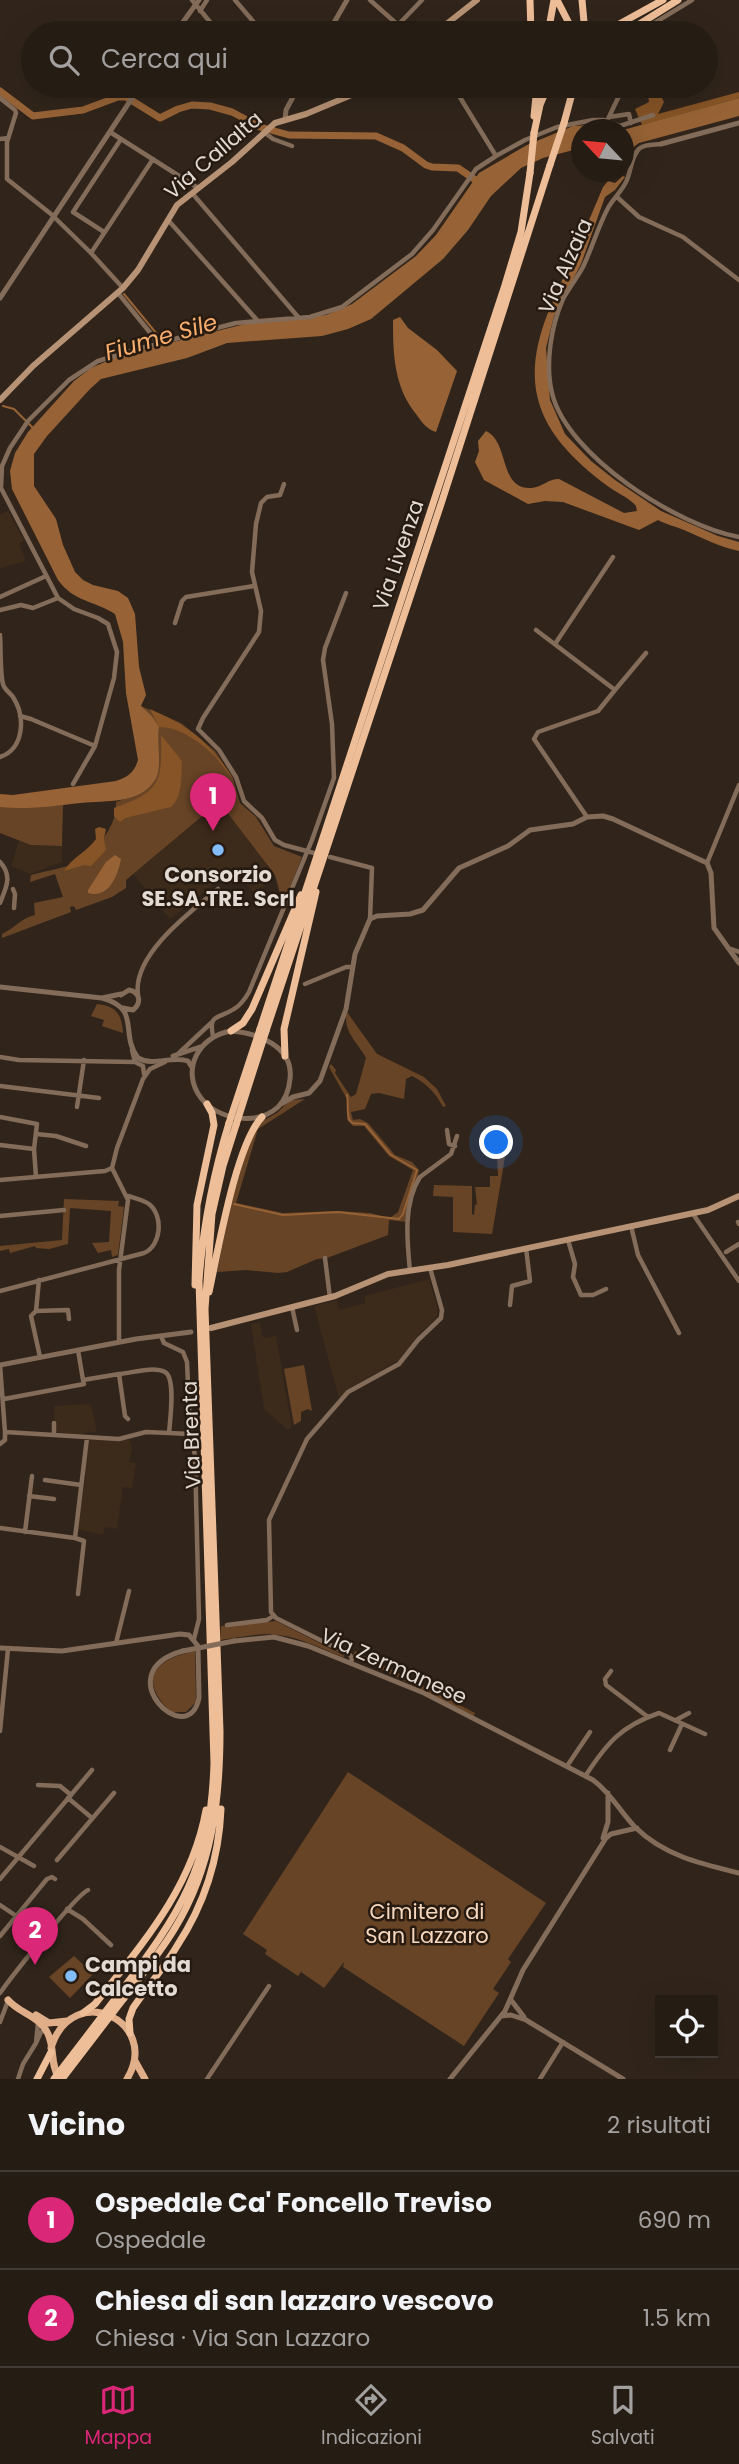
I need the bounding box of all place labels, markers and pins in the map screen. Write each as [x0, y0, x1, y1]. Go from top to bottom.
pin: 1 [190, 773, 236, 831]
marker: Consorzio SE.SA.TRE. Scrl [210, 842, 226, 858]
place label: Consorzio SE.SA.TRE. Scrl [141, 860, 295, 913]
pin: 2 [12, 1907, 58, 1965]
place label: Campi da Calcetto [85, 1950, 191, 2003]
marker: Campi da Calcetto [63, 1968, 79, 1984]

